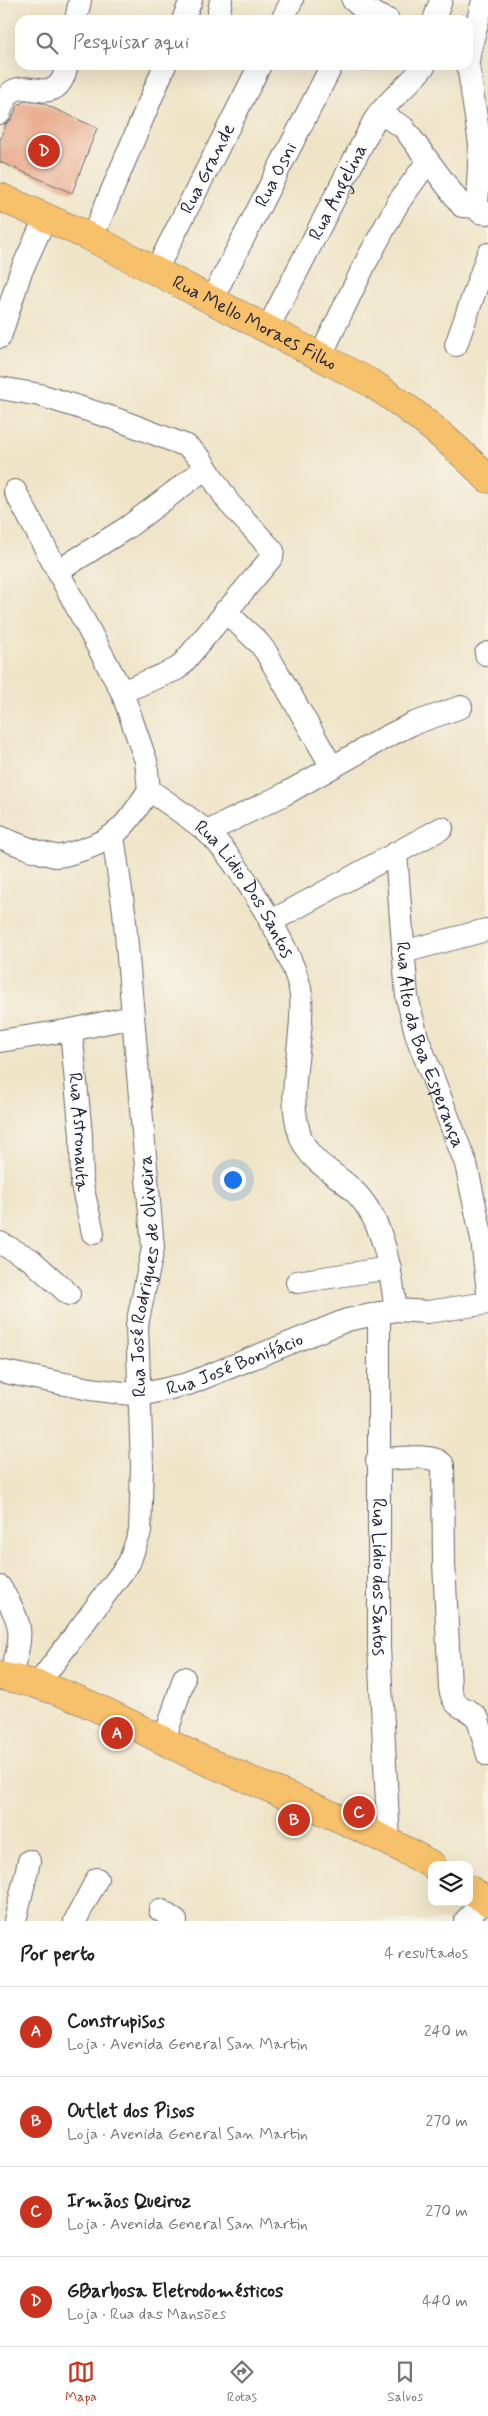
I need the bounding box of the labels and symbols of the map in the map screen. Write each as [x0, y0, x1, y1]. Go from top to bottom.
street label: Rua Grande [174, 119, 241, 218]
pin: D [28, 132, 60, 170]
street label: Rua Osni [249, 138, 303, 211]
street label: Rua Angelina [303, 140, 373, 244]
street label: Rua Mello Moraes Filho [168, 269, 342, 376]
street label: Rua Lidio Dos Santos [189, 814, 300, 962]
street label: Rua Alto da Boa Esperança [390, 941, 471, 1151]
street label: Rua Astronauta [63, 1071, 96, 1194]
street label: Rua José Rodrigues de Oliveira [124, 1155, 166, 1398]
your location [220, 1167, 246, 1193]
street label: Rua José Bonifácio [164, 1326, 307, 1401]
street label: Rua Lidio dos Santos [367, 1498, 392, 1657]
pin: A [101, 1714, 133, 1752]
pin: C [343, 1793, 375, 1831]
pin: B [278, 1801, 310, 1839]

